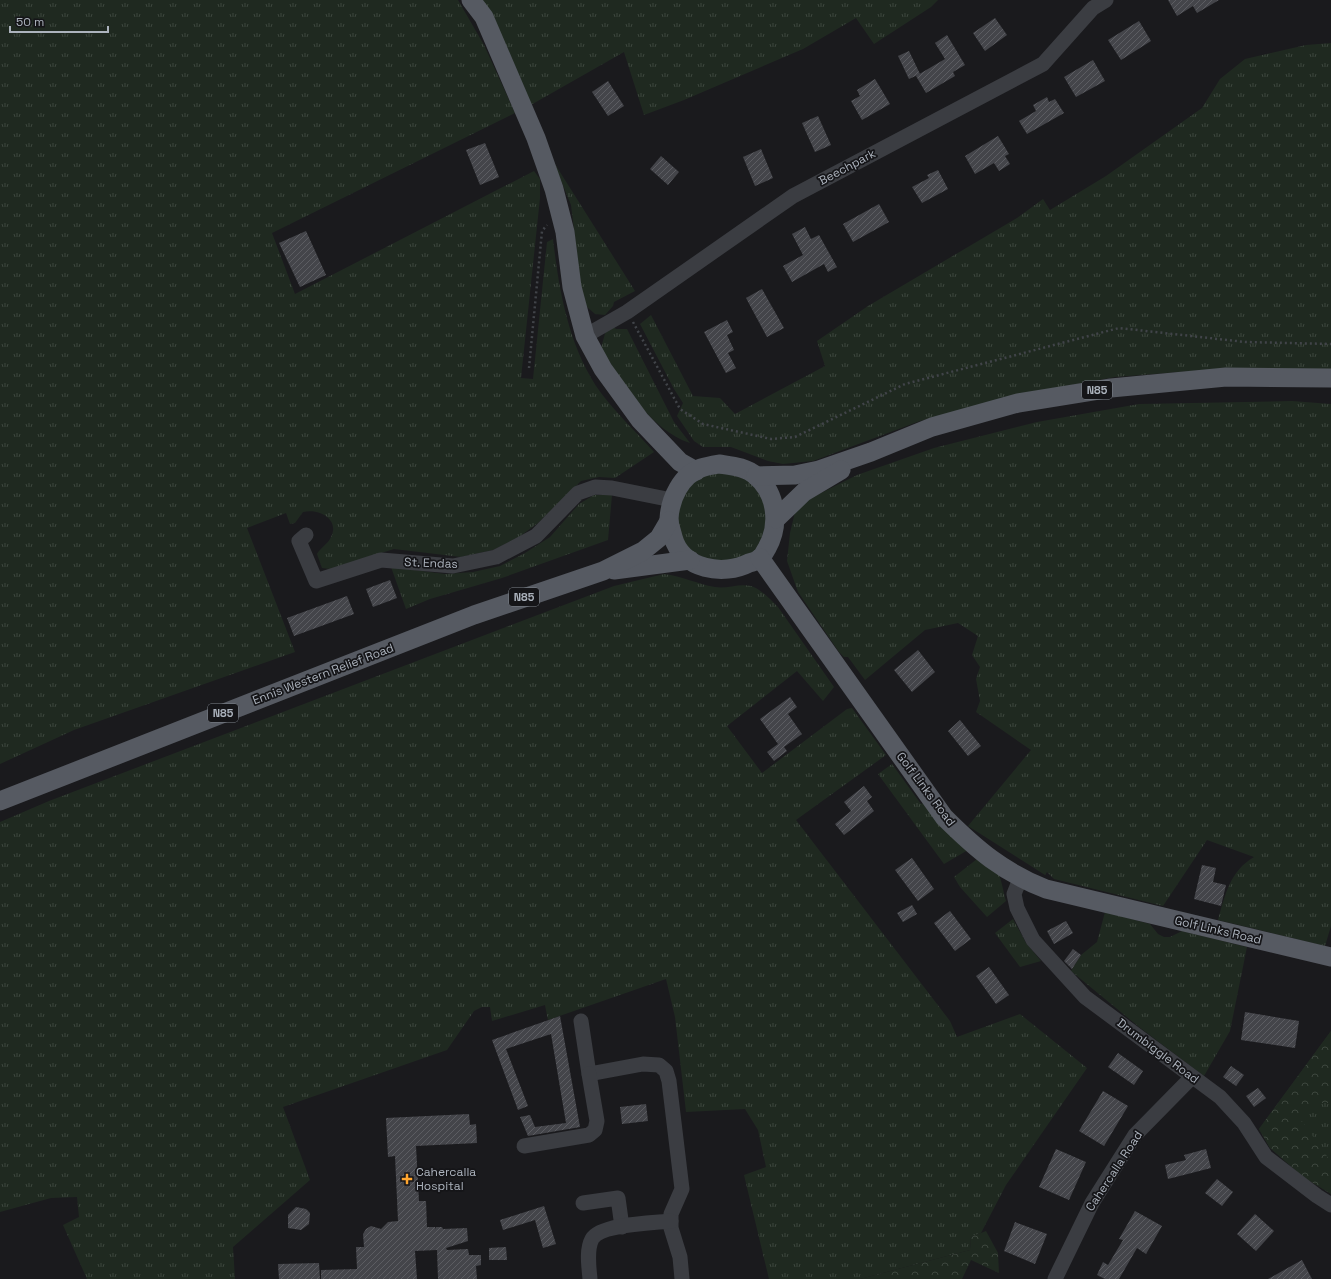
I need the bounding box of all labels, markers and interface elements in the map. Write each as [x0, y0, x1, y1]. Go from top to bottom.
scale bar [10, 8, 108, 34]
text: 50 m [16, 14, 44, 30]
street label: Beechpark [816, 145, 879, 189]
road number: N85 [1082, 381, 1112, 399]
street label: St. Endas [404, 554, 458, 572]
road number: N85 [509, 588, 539, 606]
street label: Ennis Western Relief Road [250, 640, 396, 708]
road number: N85 [208, 704, 238, 722]
street label: Golf Links Road [893, 749, 959, 829]
street label: Golf Links Road [1173, 912, 1263, 948]
street label: Drumbiggle Road [1114, 1015, 1202, 1087]
street label: Cahercalla Road [1082, 1128, 1146, 1214]
place label: Cahercalla Hospital [416, 1164, 476, 1194]
marker: Cahercalla Hospital [401, 1173, 413, 1185]

